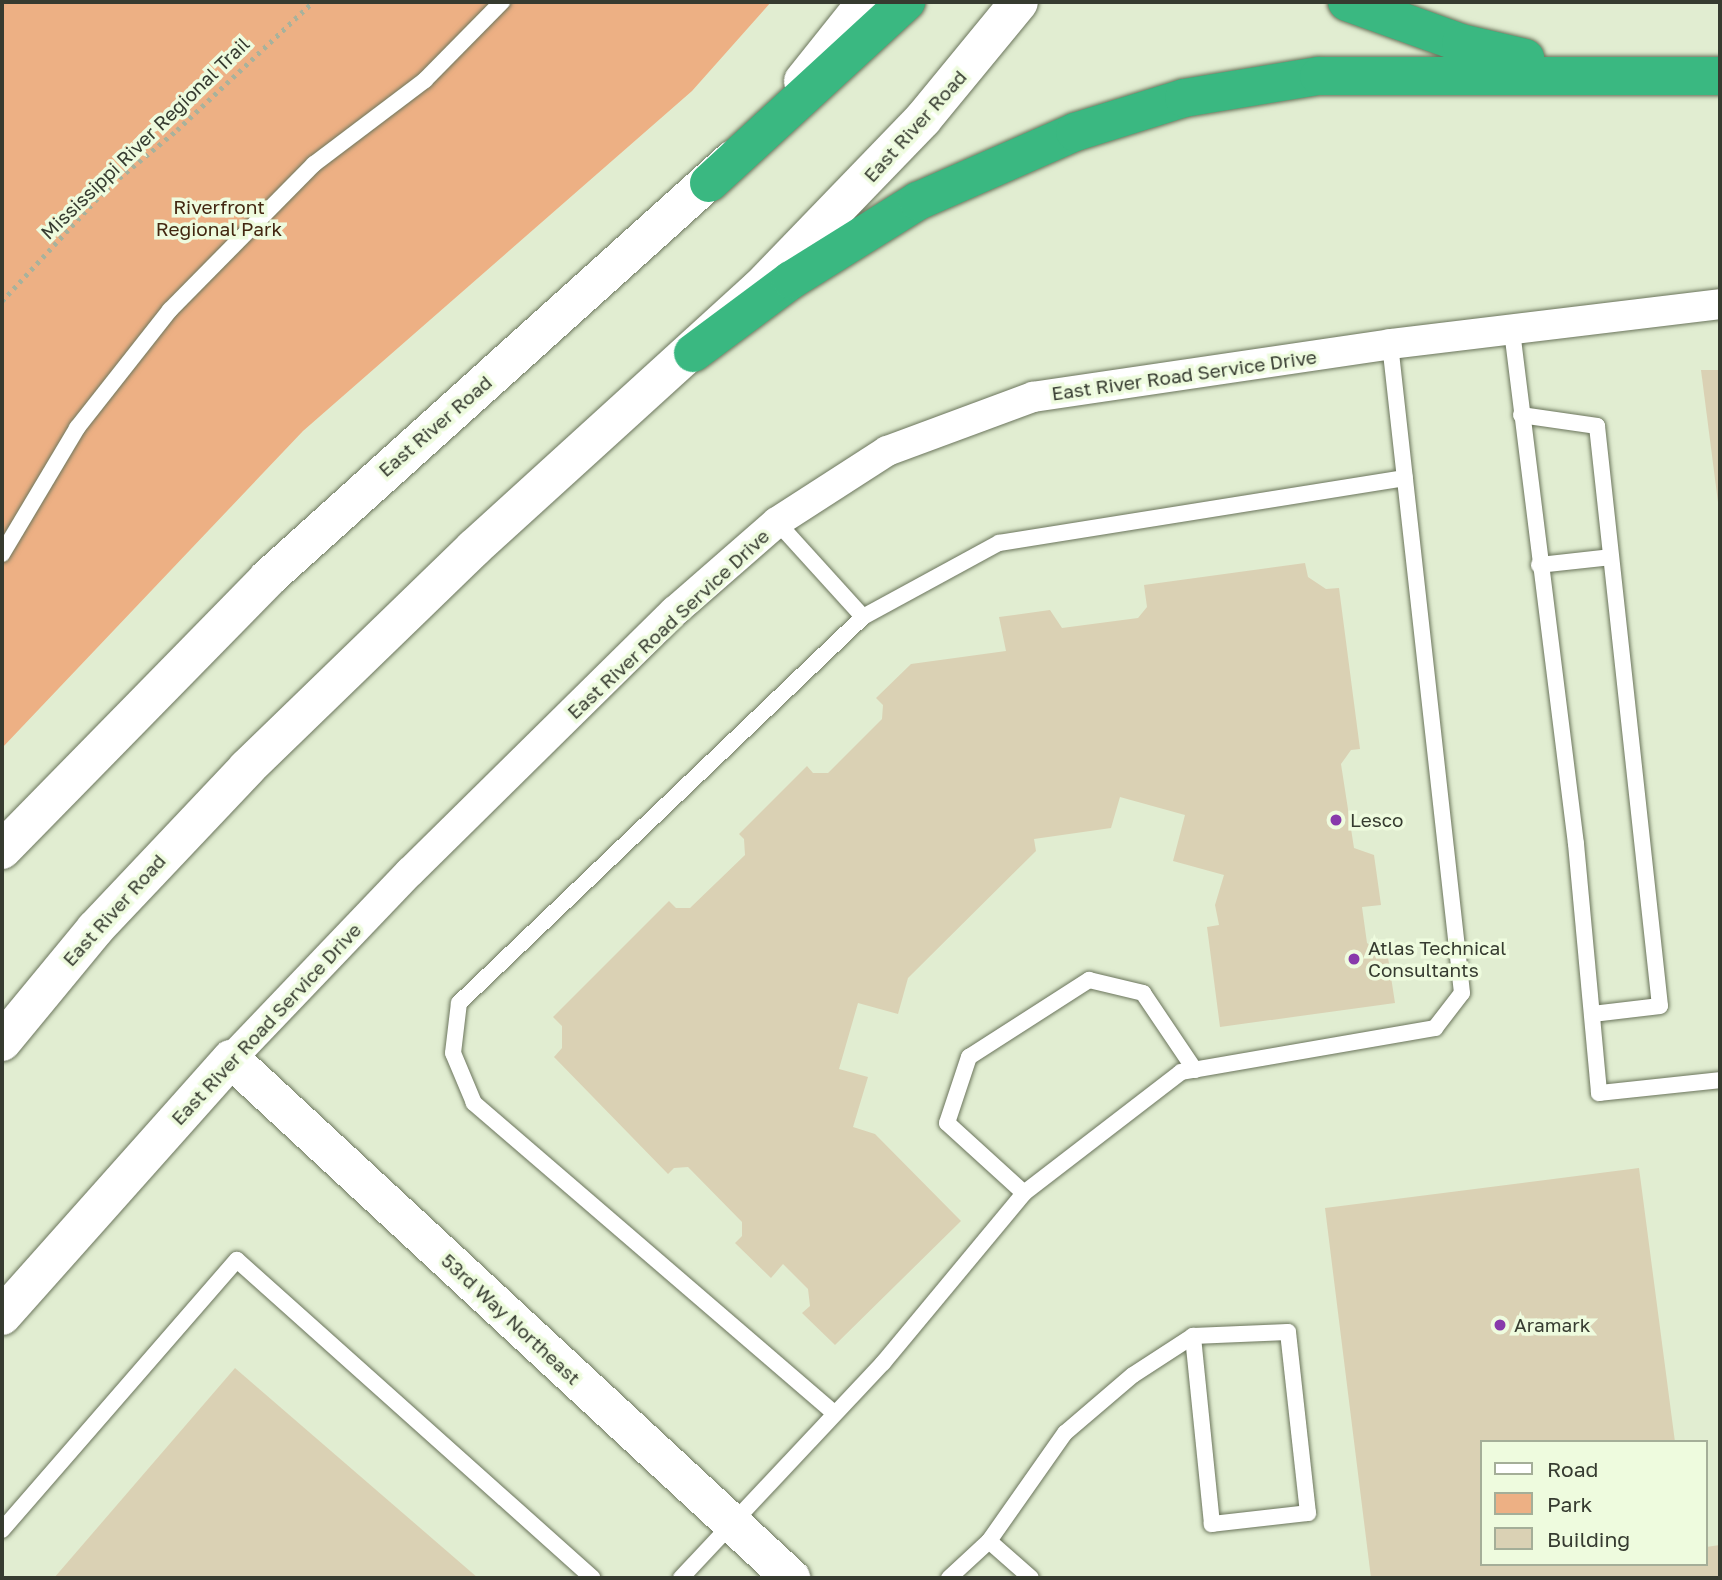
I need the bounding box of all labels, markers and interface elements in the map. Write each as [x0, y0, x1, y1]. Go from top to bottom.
street label: Mississippi River Regional Trail [36, 32, 254, 244]
street label: East River Road [859, 65, 971, 187]
park label: Riverfront Regional Park [156, 196, 282, 240]
street label: East River Road Service Drive [1050, 345, 1318, 405]
street label: East River Road [374, 371, 496, 481]
street label: East River Road Service Drive [562, 524, 774, 724]
place label: Lesco [1350, 809, 1403, 831]
marker: Lesco [1328, 812, 1344, 828]
street label: East River Road [58, 849, 170, 971]
street label: East River Road Service Drive [166, 918, 366, 1130]
place label: Atlas Technical Consultants [1368, 937, 1506, 981]
marker: Atlas Technical Consultants [1346, 951, 1362, 967]
street label: 53rd Way Northeast [437, 1249, 585, 1389]
place label: Aramark [1514, 1314, 1590, 1336]
marker: Aramark [1492, 1317, 1508, 1333]
legend [1480, 1440, 1708, 1566]
text: Road [1547, 1456, 1598, 1482]
text: Park [1547, 1491, 1592, 1517]
text: Building [1547, 1526, 1630, 1552]

